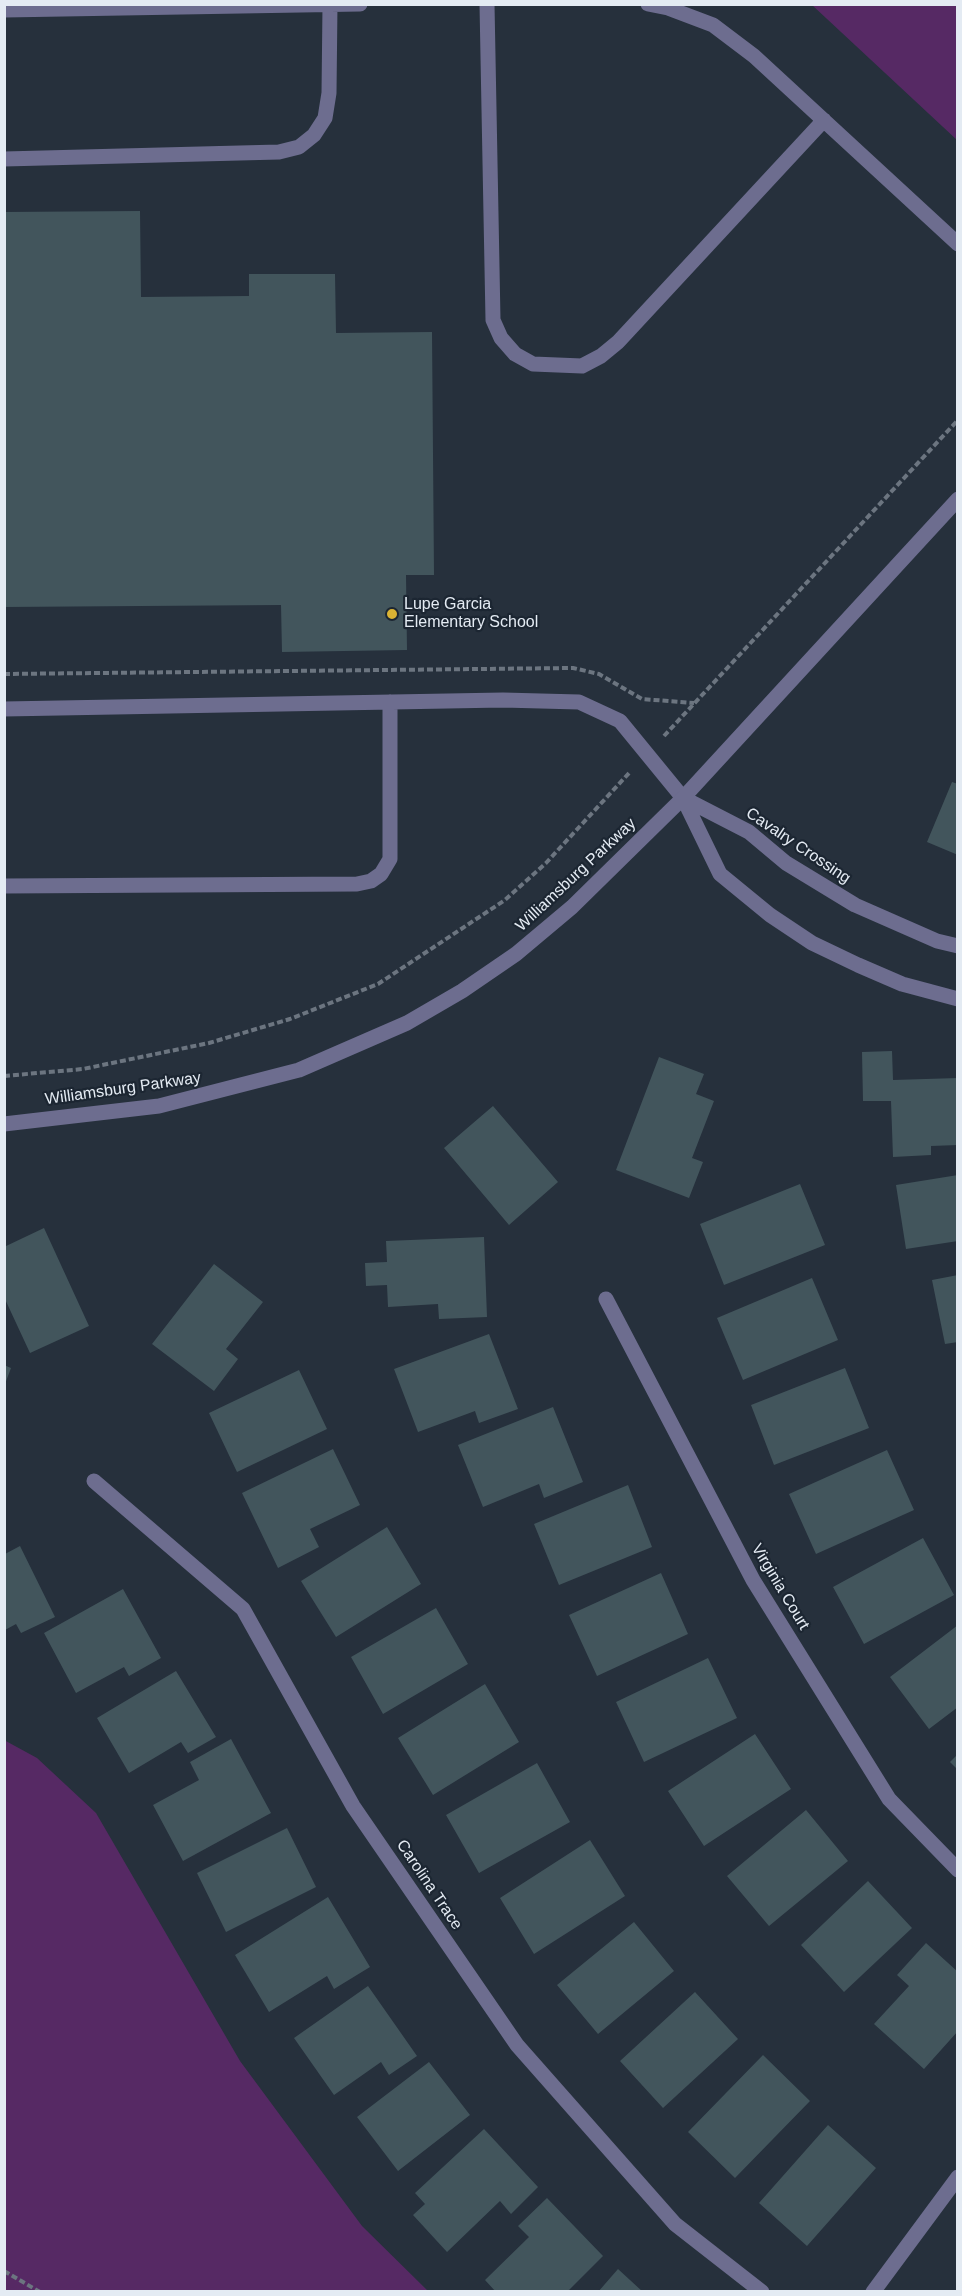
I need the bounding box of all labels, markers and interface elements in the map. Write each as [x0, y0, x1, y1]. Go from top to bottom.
place label: Lupe Garcia Elementary School [404, 595, 538, 633]
marker: Lupe Garcia Elementary School [385, 607, 399, 621]
street label: Cavalry Crossing [742, 804, 854, 888]
street label: Williamsburg Parkway [512, 814, 640, 936]
street label: Williamsburg Parkway [44, 1069, 202, 1109]
street label: Virginia Court [747, 1541, 813, 1633]
street label: Carolina Trace [392, 1836, 466, 1934]

